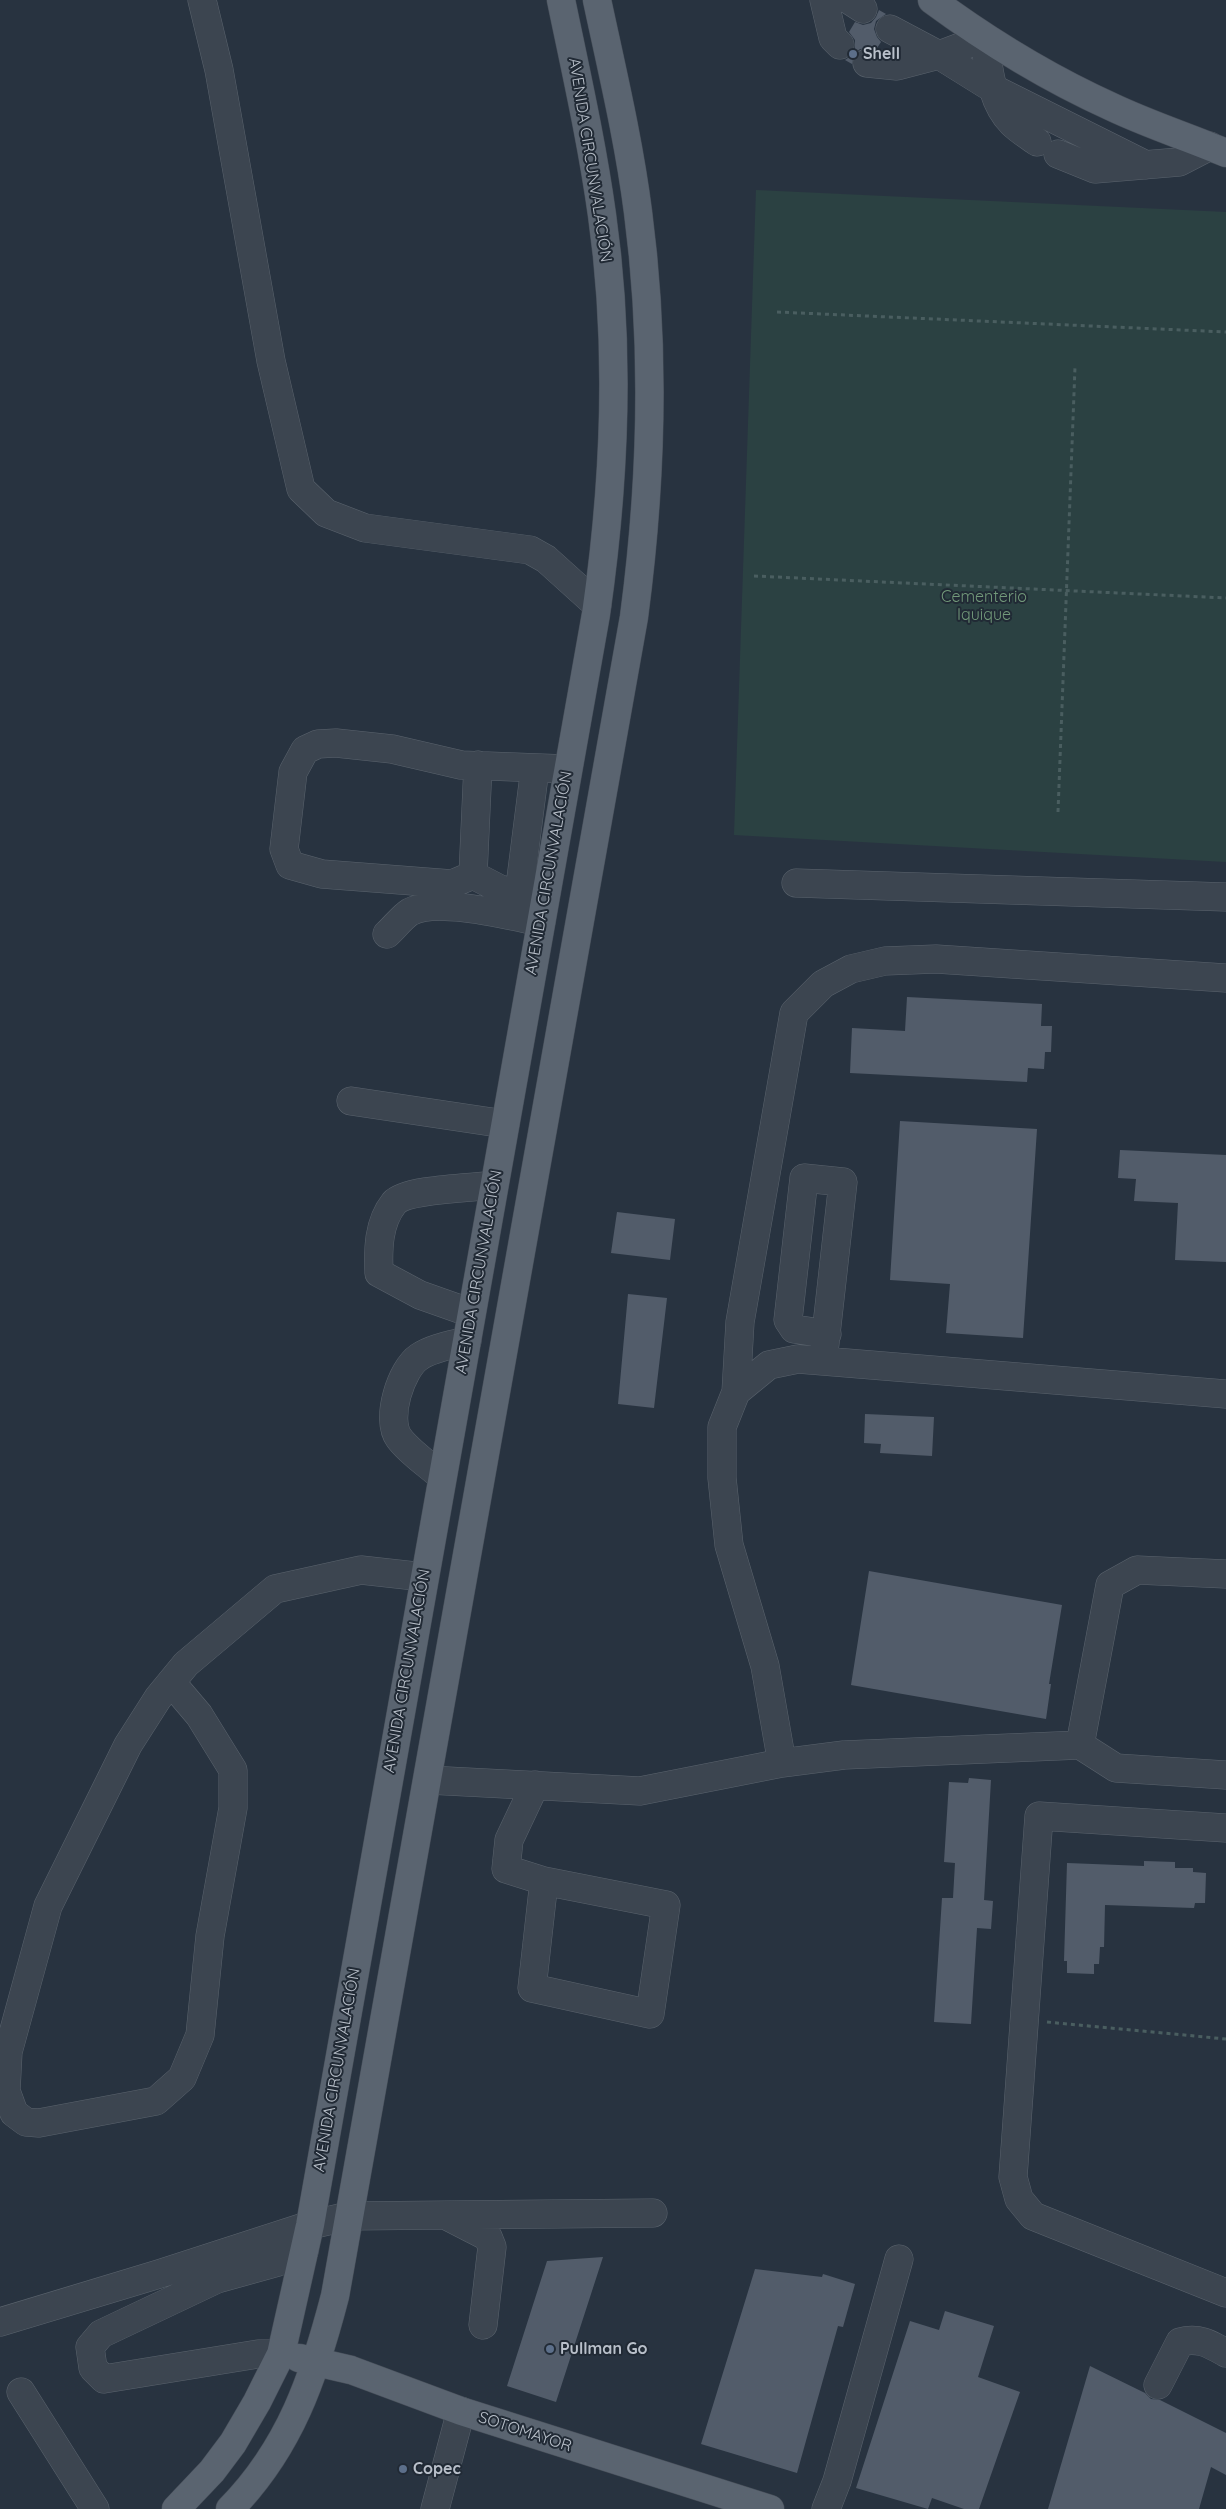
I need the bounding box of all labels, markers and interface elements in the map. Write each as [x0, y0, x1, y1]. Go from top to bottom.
place label: Shell [863, 44, 900, 64]
marker: Shell [847, 48, 859, 60]
street label: AVENIDA CIRCUNVALACIÓN [564, 57, 616, 263]
park label: Cementerio Iquique [941, 587, 1027, 625]
street label: AVENIDA CIRCUNVALACIÓN [522, 770, 576, 976]
street label: AVENIDA CIRCUNVALACIÓN [452, 1169, 506, 1375]
street label: AVENIDA CIRCUNVALACIÓN [380, 1568, 434, 1774]
street label: AVENIDA CIRCUNVALACIÓN [310, 1967, 364, 2173]
place label: Pullman Go [560, 2339, 648, 2359]
marker: Pullman Go [544, 2343, 556, 2355]
street label: SOTOMAYOR [476, 2408, 574, 2456]
place label: Copec [413, 2459, 461, 2479]
marker: Copec [397, 2463, 409, 2475]

